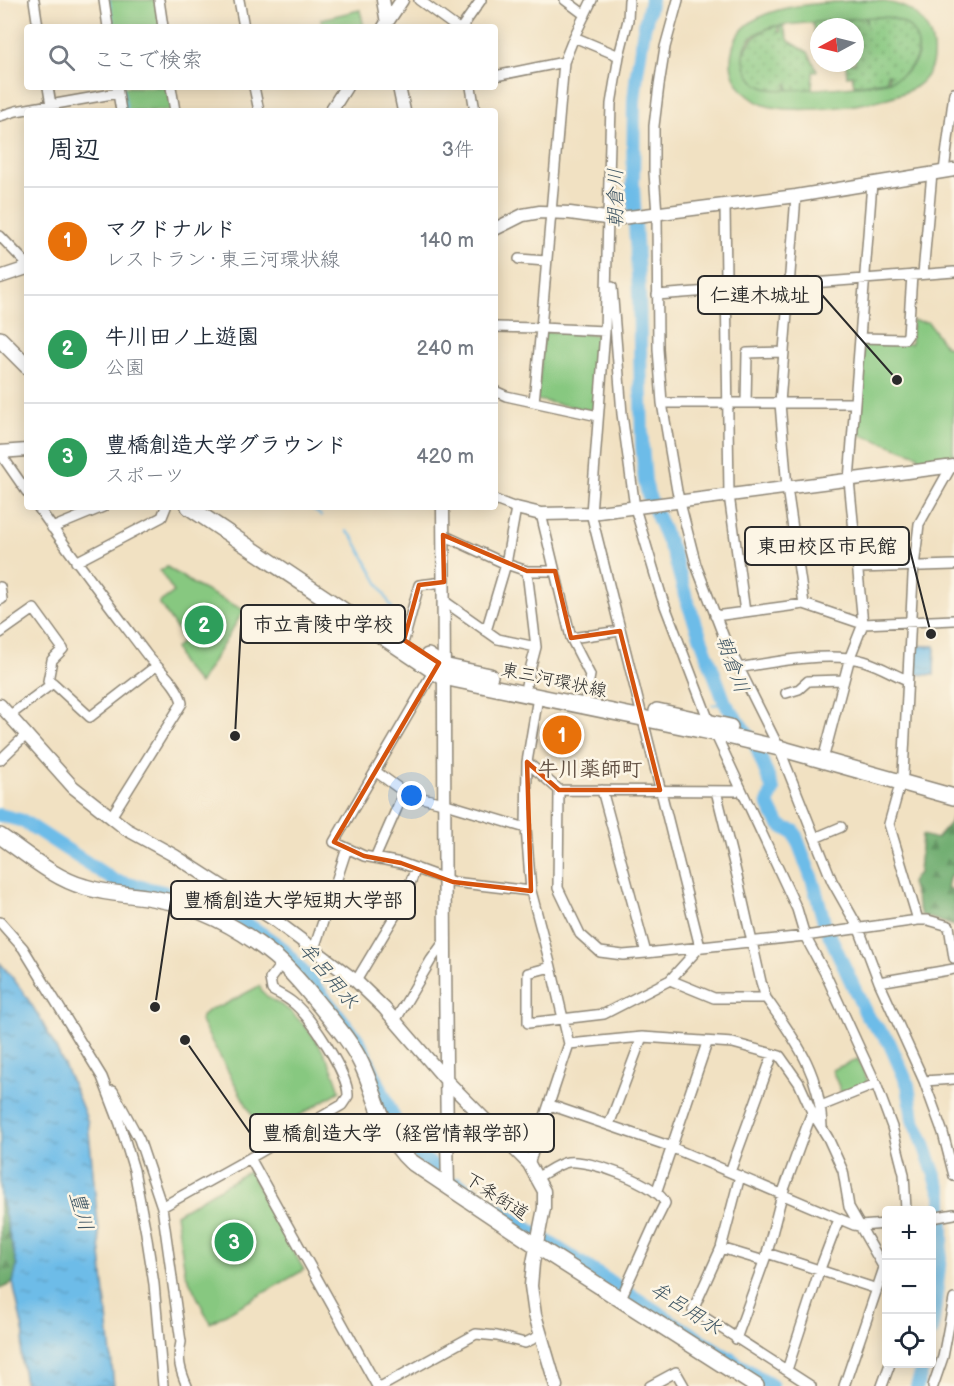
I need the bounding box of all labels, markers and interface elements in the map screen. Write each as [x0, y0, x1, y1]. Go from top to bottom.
north arrow [810, 18, 864, 72]
search box [24, 24, 498, 90]
icon: search [45, 41, 78, 74]
text: ここで検索 [93, 47, 203, 74]
text: 周辺 [48, 135, 100, 166]
text: 3件 [442, 138, 474, 162]
water label: 朝倉川 [604, 168, 628, 228]
text: マクドナルド [105, 216, 236, 243]
text: 1 [63, 229, 72, 253]
text: 140 m [420, 229, 474, 253]
text: レストラン · 東三河環状線 [105, 248, 340, 272]
callout: 仁連木城址 [698, 276, 822, 314]
text: 仁連木城址 [710, 284, 810, 308]
text: 牛川田ノ上遊園 [105, 324, 259, 351]
text: 2 [62, 337, 73, 361]
text: 240 m [417, 337, 474, 361]
text: 公園 [105, 356, 145, 380]
text: 豊橋創造大学グラウンド [105, 432, 347, 459]
text: 3 [62, 445, 73, 469]
text: 420 m [416, 445, 474, 469]
text: スポーツ [105, 464, 185, 488]
callout: 東田校区市民館 [745, 527, 909, 565]
text: 東田校区市民館 [757, 535, 897, 559]
pin: 2 [184, 602, 224, 648]
callout: 市立青陵中学校 [241, 605, 405, 643]
text: 市立青陵中学校 [253, 613, 393, 637]
water label: 朝倉川 [711, 632, 754, 697]
street label: 東三河環状線 [499, 659, 609, 702]
pin: 1 [542, 712, 582, 758]
district label: 牛川薬師町 [538, 757, 643, 782]
your location [397, 781, 426, 810]
callout: 豊橋創造大学短期大学部 [171, 881, 415, 919]
text: 豊橋創造大学短期大学部 [183, 889, 403, 913]
water label: 牟呂用水 [293, 937, 363, 1014]
callout: 豊橋創造大学（経営情報学部） [250, 1114, 554, 1152]
text: 豊橋創造大学（経営情報学部） [262, 1122, 542, 1146]
street label: 下条街道 [461, 1168, 533, 1225]
water label: 豊川 [64, 1189, 98, 1234]
map controls [882, 1206, 936, 1368]
button: + [882, 1206, 936, 1260]
pin: 3 [214, 1220, 254, 1264]
button: − [882, 1260, 936, 1314]
water label: 牟呂用水 [645, 1277, 726, 1341]
button: locate [882, 1314, 936, 1368]

